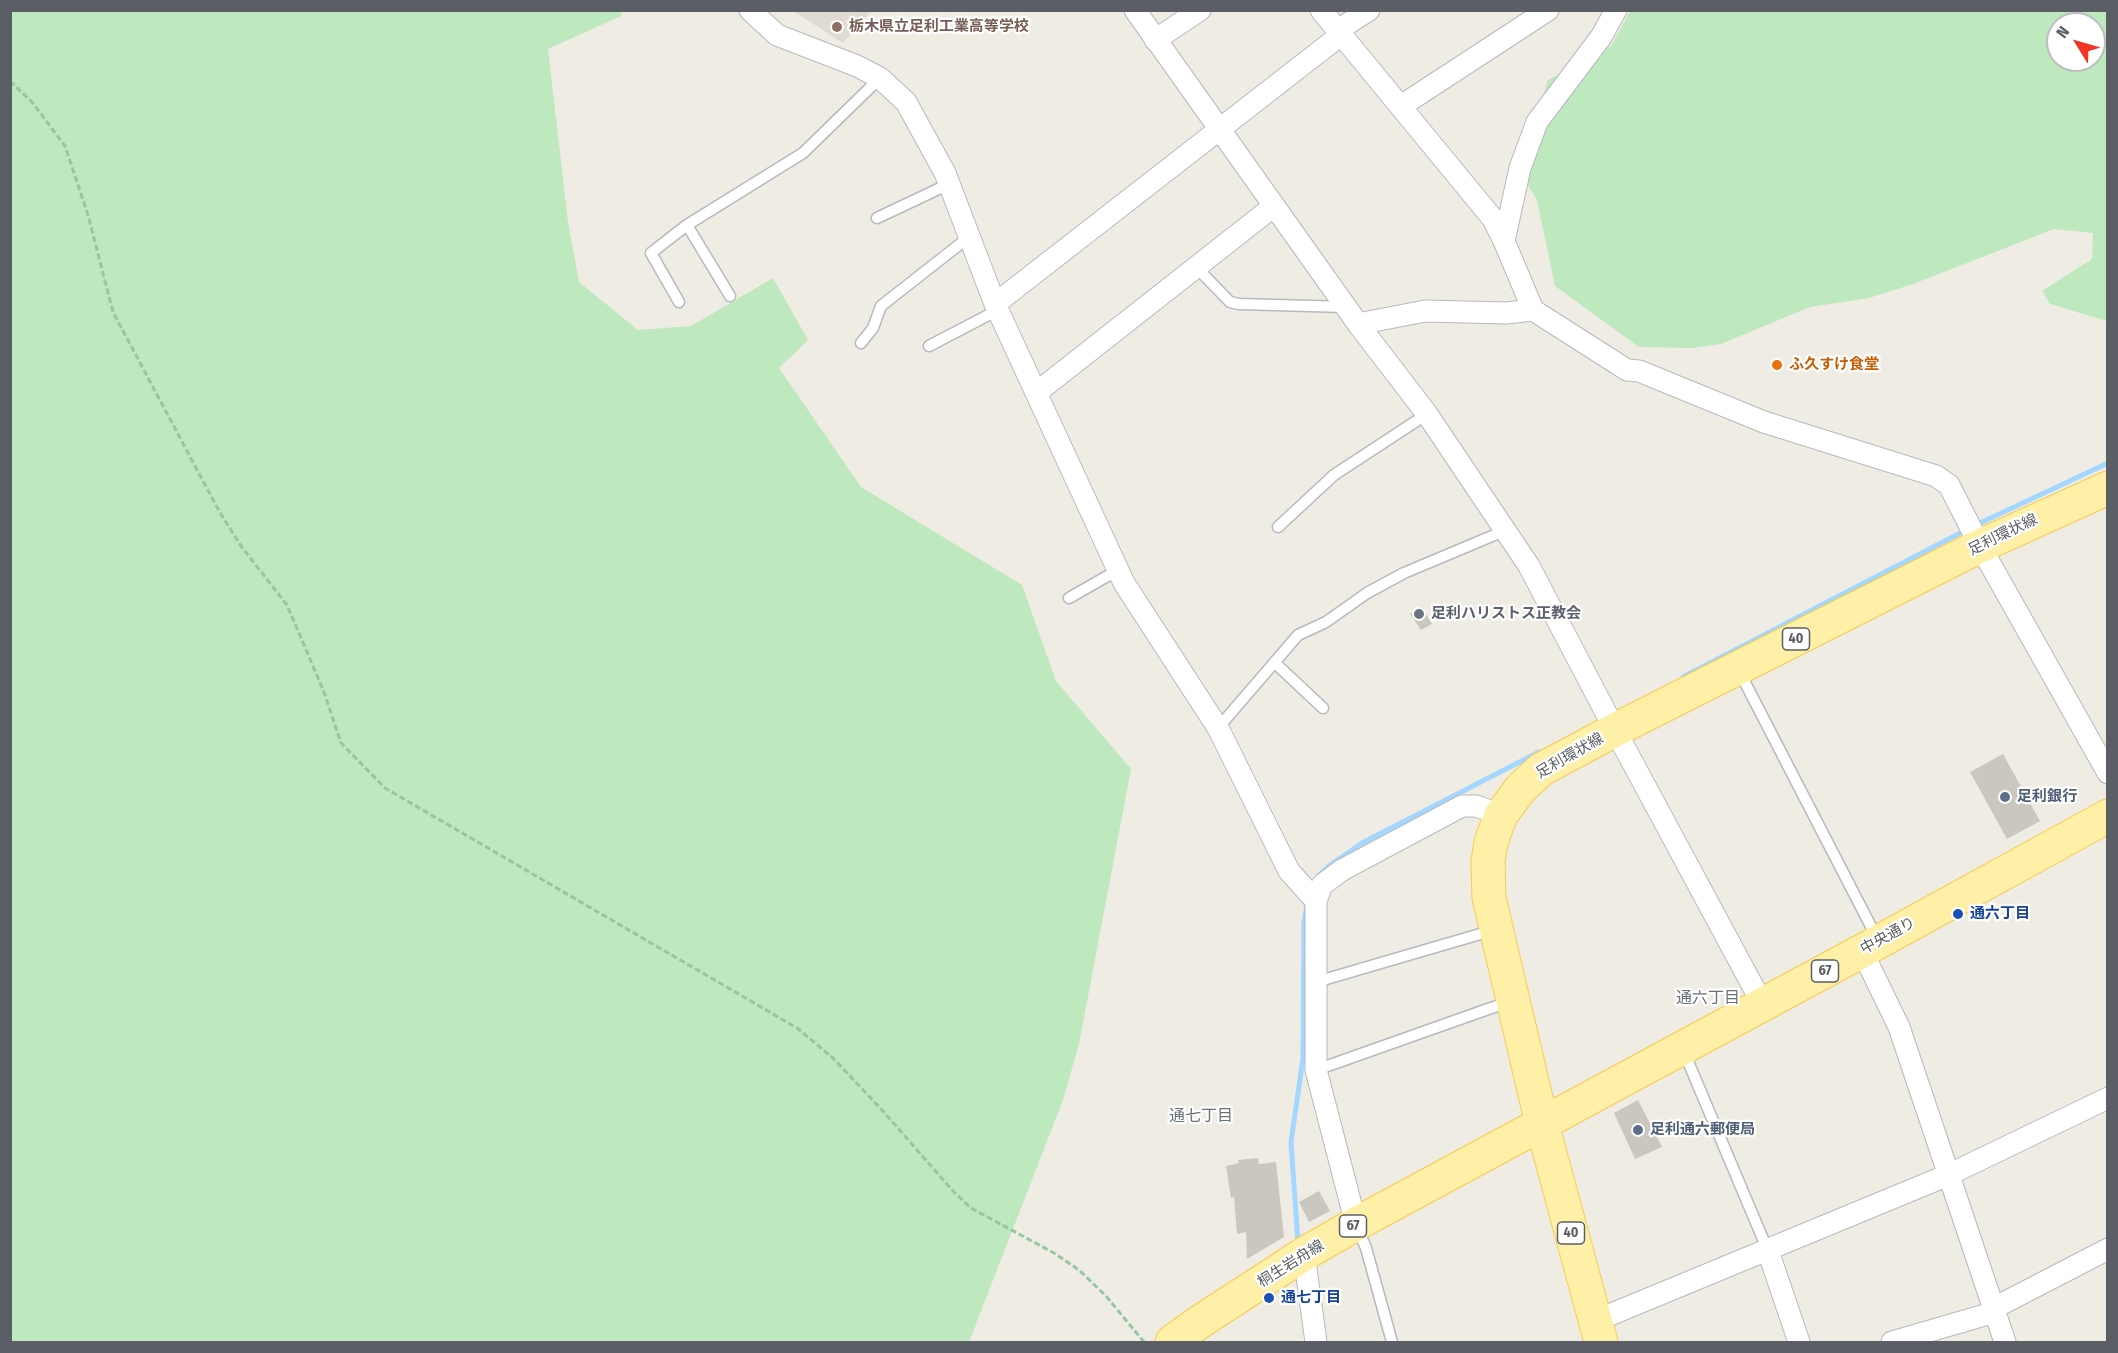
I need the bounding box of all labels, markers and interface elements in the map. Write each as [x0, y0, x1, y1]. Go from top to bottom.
north arrow [2046, 12, 2106, 72]
place label: 栃木県立足利工業高等学校 [849, 18, 1029, 36]
marker: 栃木県立足利工業高等学校 [830, 20, 844, 34]
text: N [2052, 23, 2073, 42]
place label: ふ久すけ食堂 [1789, 356, 1879, 374]
marker: ふ久すけ食堂 [1770, 358, 1784, 372]
street label: 足利環状線 [1965, 510, 2041, 560]
place label: 足利ハリストス正教会 [1431, 605, 1581, 623]
marker: 足利ハリストス正教会 [1412, 607, 1426, 621]
road number: 40 [1782, 628, 1810, 650]
street label: 足利環状線 [1533, 729, 1607, 783]
place label: 足利銀行 [2017, 788, 2077, 806]
marker: 足利銀行 [1998, 790, 2012, 804]
place label: 通六丁目 [1970, 905, 2030, 923]
marker: 通六丁目 [1951, 907, 1965, 921]
street label: 中央通り [1857, 914, 1919, 958]
road number: 67 [1812, 960, 1838, 982]
district label: 通六丁目 [1676, 989, 1740, 1009]
district label: 通七丁目 [1169, 1107, 1233, 1127]
place label: 足利通六郵便局 [1650, 1121, 1755, 1139]
marker: 足利通六郵便局 [1631, 1123, 1645, 1137]
road number: 67 [1340, 1215, 1366, 1237]
road number: 40 [1558, 1222, 1584, 1244]
street label: 桐生岩舟線 [1254, 1236, 1328, 1292]
place label: 通七丁目 [1281, 1289, 1341, 1307]
marker: 通七丁目 [1262, 1291, 1276, 1305]

